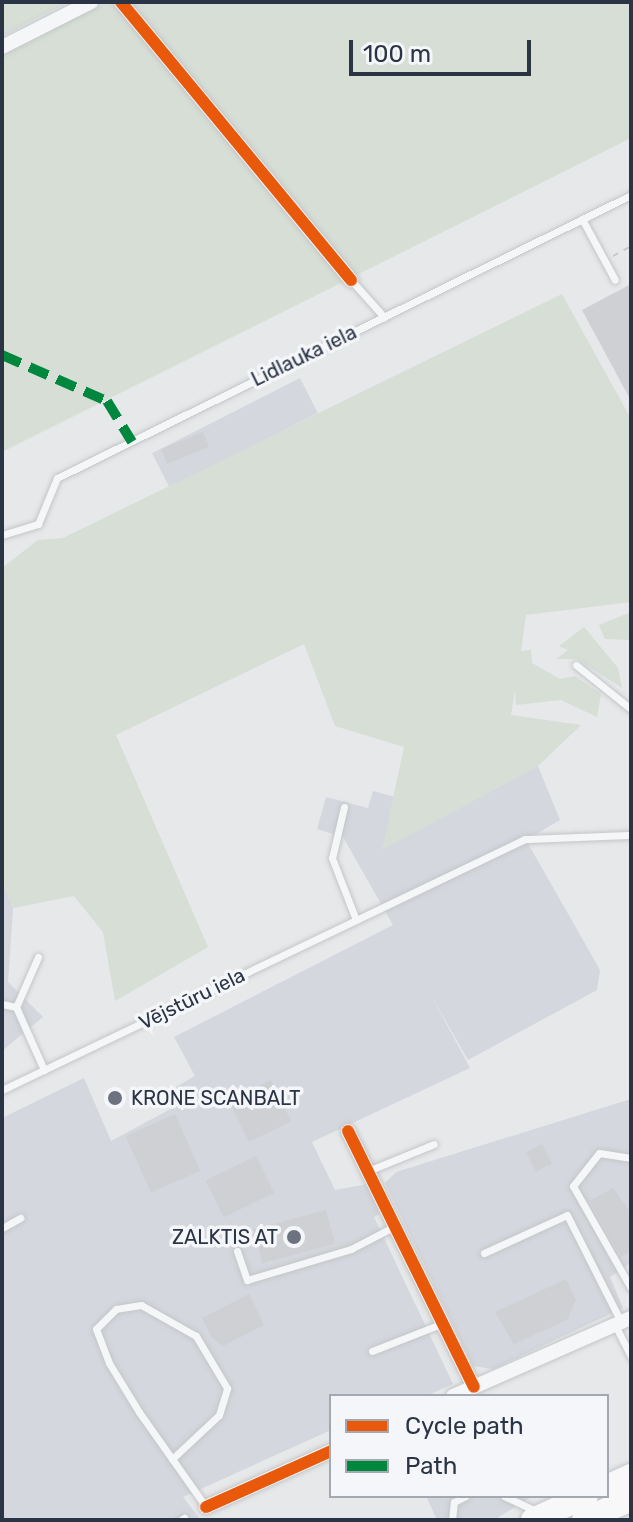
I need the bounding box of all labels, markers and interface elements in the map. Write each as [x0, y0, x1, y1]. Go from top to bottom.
scale bar [353, 24, 535, 74]
text: 100 m [363, 40, 431, 68]
street label: Lidlauka iela [248, 320, 360, 392]
street label: Vējstūru iela [135, 963, 249, 1035]
place label: KRONE SCANBALT [131, 1086, 301, 1110]
marker: KRONE SCANBALT [106, 1089, 124, 1107]
place label: ZALKTIS AT [171, 1225, 278, 1249]
marker: ZALKTIS AT [285, 1228, 303, 1246]
legend [329, 1394, 609, 1498]
text: Cycle path [405, 1412, 524, 1440]
text: Path [405, 1452, 457, 1480]

